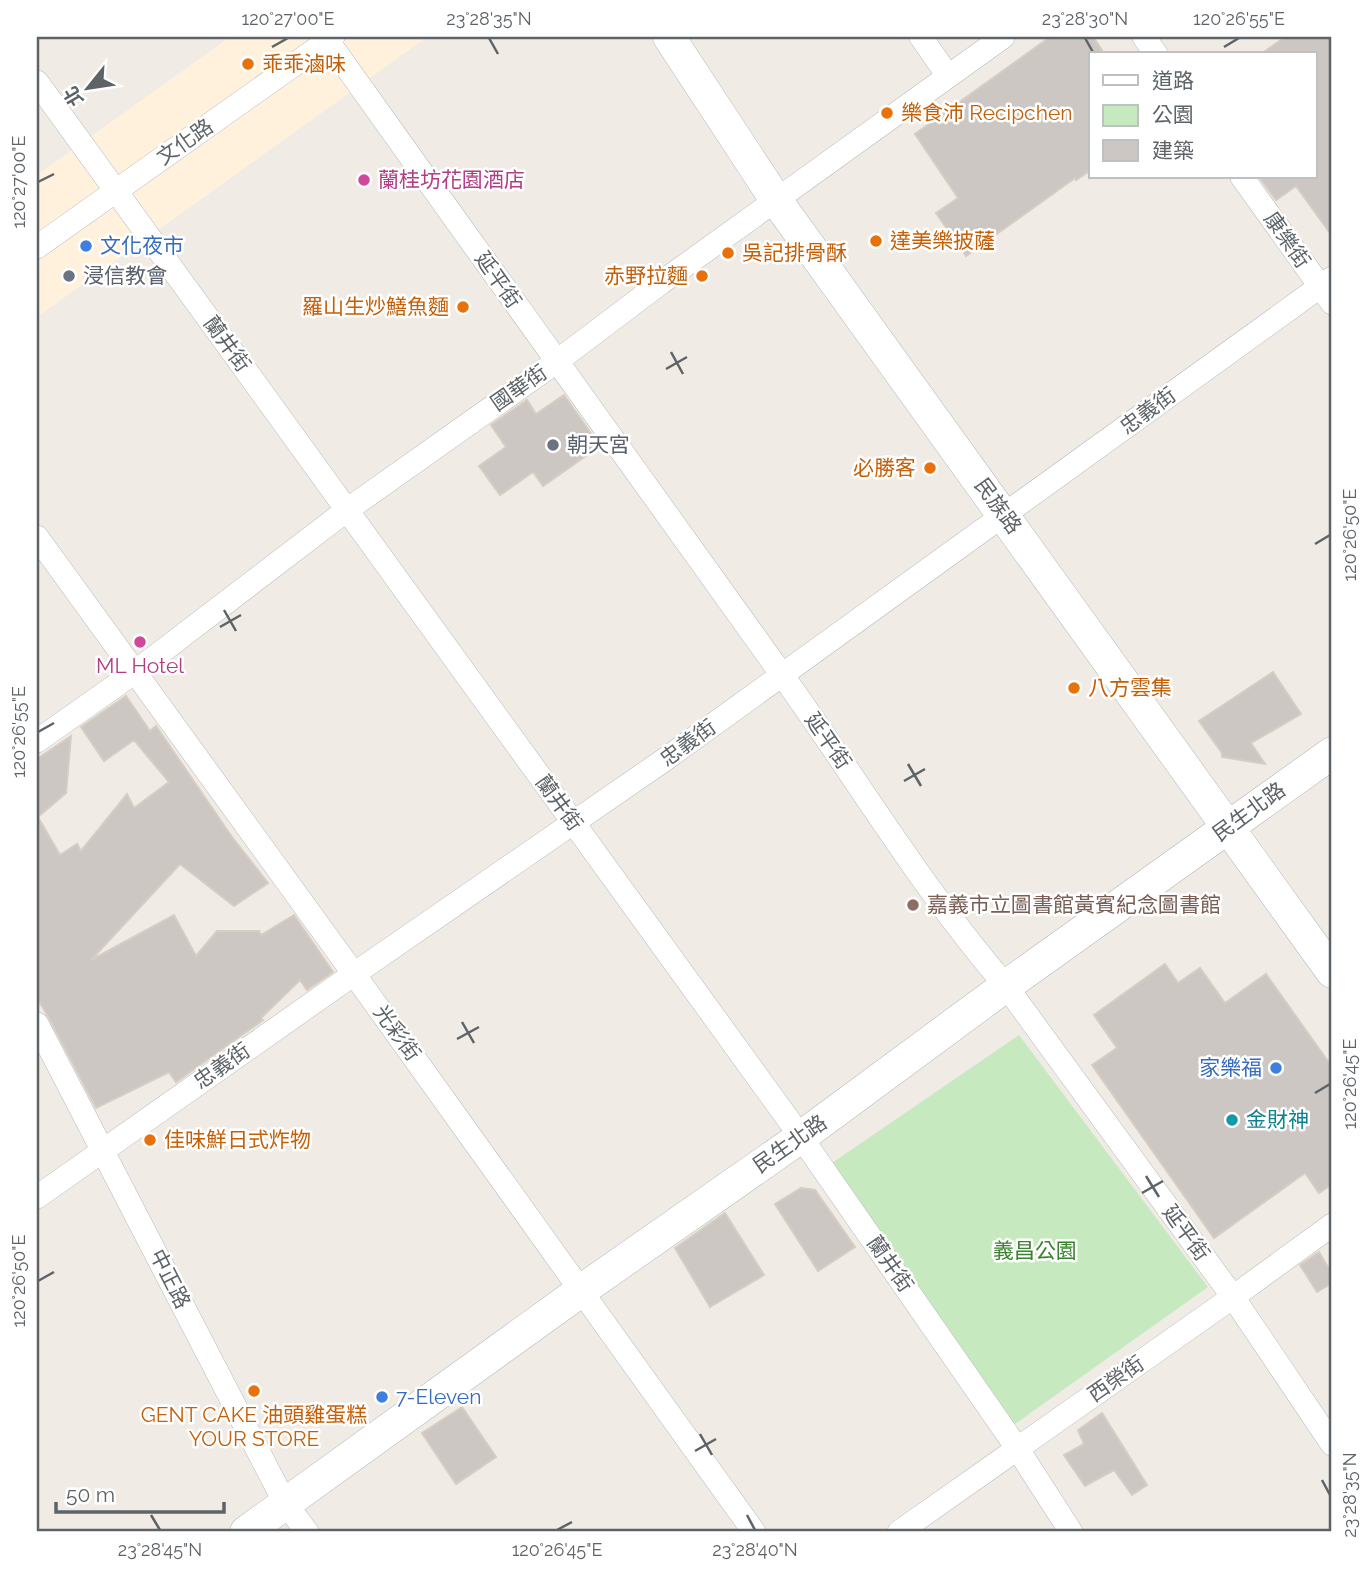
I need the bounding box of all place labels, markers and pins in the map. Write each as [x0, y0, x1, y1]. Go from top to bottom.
place label: 乖乖滷味 [262, 51, 346, 76]
marker: 乖乖滷味 [240, 56, 256, 72]
place label: 樂食沛 Recipchen [901, 100, 1072, 125]
marker: 樂食沛 Recipchen [879, 105, 895, 121]
place label: 蘭桂坊花園酒店 [378, 167, 525, 192]
marker: 蘭桂坊花園酒店 [356, 172, 372, 188]
place label: 達美樂披薩 [890, 228, 995, 253]
place label: 文化夜市 [100, 233, 184, 258]
marker: 達美樂披薩 [868, 233, 884, 249]
marker: 文化夜市 [78, 238, 94, 254]
place label: 吳記排骨酥 [742, 240, 847, 265]
marker: 吳記排骨酥 [720, 245, 736, 261]
place label: 浸信教會 [83, 263, 167, 288]
place label: 赤野拉麵 [604, 263, 688, 288]
marker: 浸信教會 [61, 268, 77, 284]
marker: 赤野拉麵 [694, 268, 710, 284]
place label: 羅山生炒鱔魚麵 [302, 294, 449, 319]
marker: 羅山生炒鱔魚麵 [455, 299, 471, 315]
place label: 朝天宮 [567, 432, 630, 457]
marker: 朝天宮 [545, 437, 561, 453]
place label: 必勝客 [853, 455, 916, 480]
marker: 必勝客 [922, 460, 938, 476]
marker: ML Hotel [132, 634, 148, 650]
place label: ML Hotel [96, 653, 184, 678]
place label: 八方雲集 [1088, 675, 1172, 700]
marker: 八方雲集 [1066, 680, 1082, 696]
place label: 嘉義市立圖書館黃賓紀念圖書館 [927, 892, 1221, 917]
marker: 嘉義市立圖書館黃賓紀念圖書館 [905, 897, 921, 913]
place label: 家樂福 [1199, 1055, 1262, 1080]
marker: 家樂福 [1268, 1060, 1284, 1076]
place label: 金財神 [1246, 1107, 1309, 1132]
marker: 金財神 [1224, 1112, 1240, 1128]
place label: 佳味鮮日式炸物 [164, 1127, 311, 1152]
marker: 佳味鮮日式炸物 [142, 1132, 158, 1148]
marker: GENT CAKE 油頭雞蛋糕 YOUR STORE [246, 1383, 262, 1399]
place label: 7-Eleven [396, 1384, 481, 1409]
marker: 7-Eleven [374, 1389, 390, 1405]
place label: GENT CAKE 油頭雞蛋糕 YOUR STORE [141, 1402, 367, 1451]

